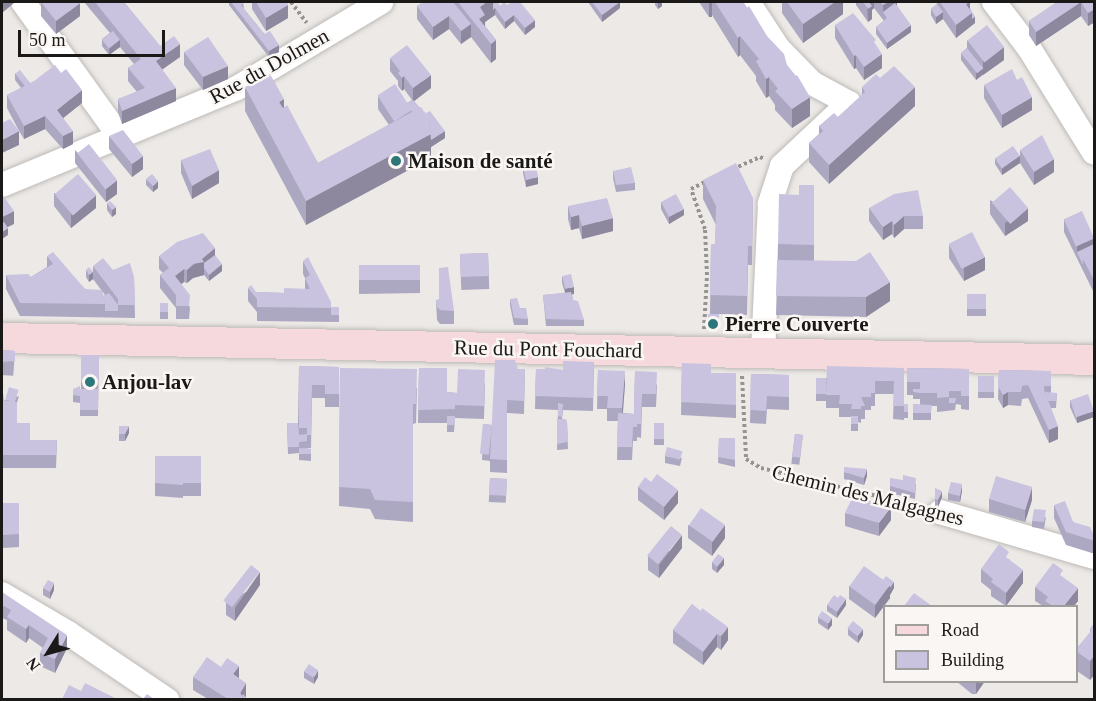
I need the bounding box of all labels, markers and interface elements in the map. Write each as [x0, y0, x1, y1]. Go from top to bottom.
scale bar [21, 18, 168, 56]
street label: Rue du Dolmen [205, 23, 333, 109]
text: 50 m [29, 30, 66, 50]
place label: Maison de santé [408, 148, 553, 174]
marker: Maison de santé [389, 154, 403, 168]
place label: Pierre Couverte [725, 311, 869, 337]
marker: Pierre Couverte [706, 317, 720, 331]
street label: Rue du Pont Fouchard [454, 335, 642, 363]
place label: Anjou-lav [102, 369, 192, 395]
marker: Anjou-lav [83, 375, 97, 389]
street label: Chemin des Malgagnes [769, 459, 967, 531]
legend [883, 605, 1078, 683]
text: Road [941, 620, 979, 640]
north arrow [18, 623, 78, 683]
text: Building [941, 650, 1004, 670]
text: N [23, 654, 43, 674]

